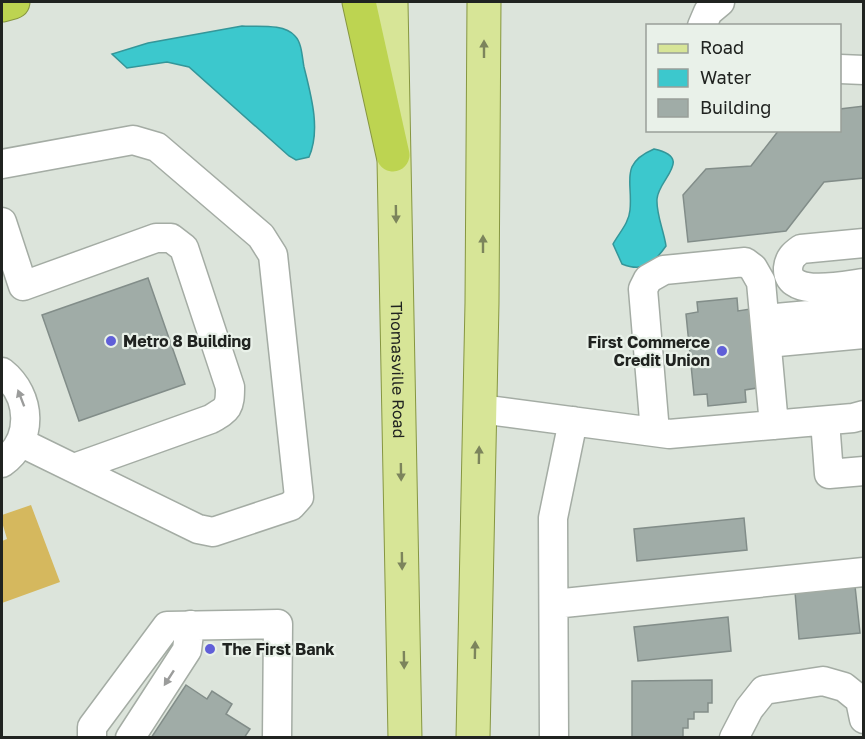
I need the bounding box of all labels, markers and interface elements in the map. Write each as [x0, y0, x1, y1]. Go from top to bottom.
legend [646, 24, 841, 132]
text: Road [700, 36, 744, 58]
one-way arrow [479, 40, 489, 59]
text: Water [700, 66, 751, 88]
text: Building [700, 96, 771, 118]
one-way arrow [391, 204, 401, 223]
one-way arrow [478, 235, 487, 254]
street label: Thomasville Road [387, 301, 409, 439]
place label: Metro 8 Building [123, 331, 251, 351]
place label: First Commerce Credit Union [588, 332, 710, 370]
marker: Metro 8 Building [104, 334, 118, 348]
marker: First Commerce Credit Union [715, 344, 729, 358]
one-way arrow [16, 388, 26, 406]
one-way arrow [474, 445, 484, 464]
one-way arrow [396, 462, 406, 481]
one-way arrow [397, 552, 407, 571]
place label: The First Bank [222, 639, 335, 659]
one-way arrow [470, 640, 480, 659]
marker: The First Bank [203, 642, 217, 656]
one-way arrow [399, 650, 409, 669]
one-way arrow [163, 670, 174, 686]

